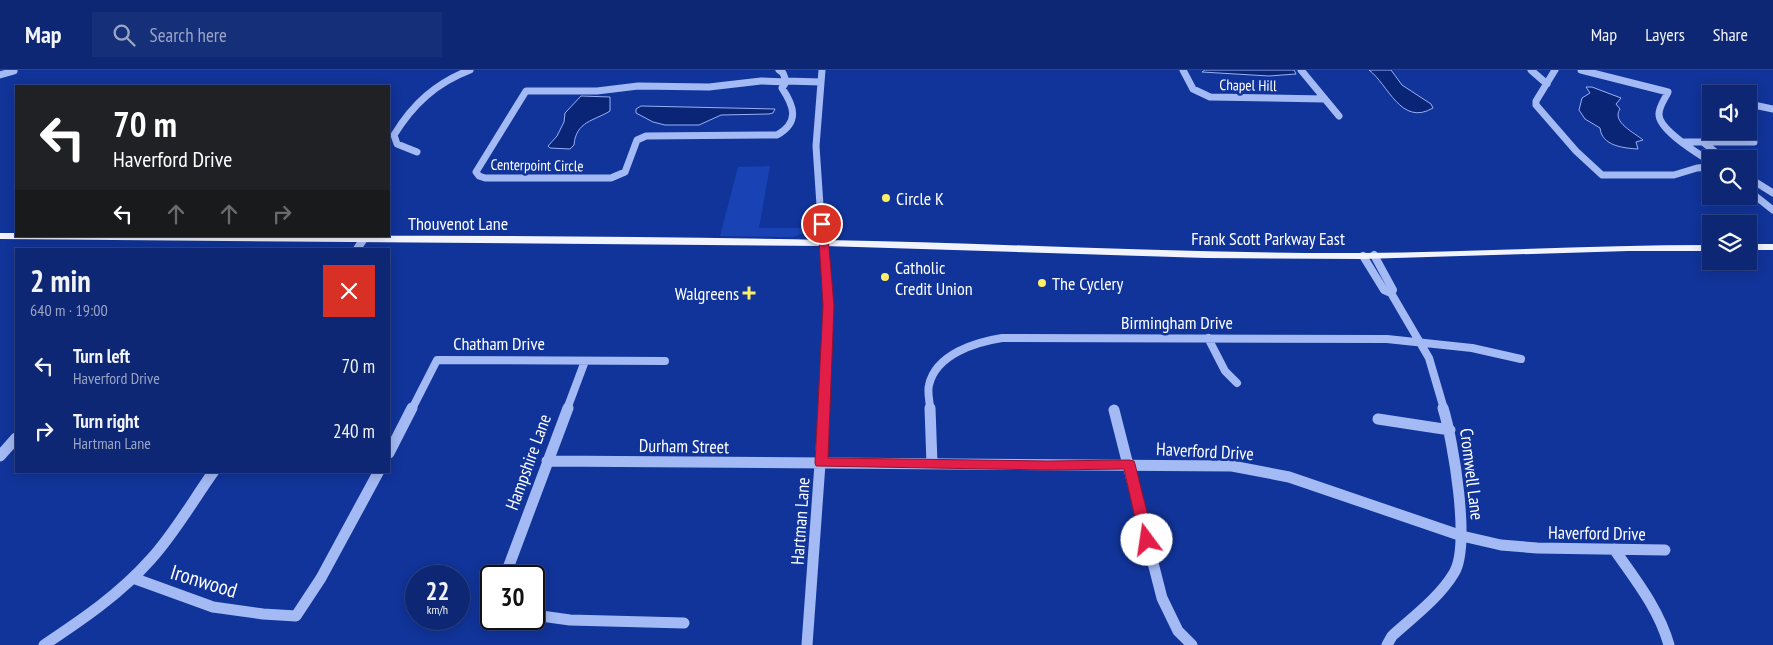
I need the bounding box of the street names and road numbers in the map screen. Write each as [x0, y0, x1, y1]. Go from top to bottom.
street label: Chapel Hill [1219, 75, 1277, 95]
street label: Centerpoint Circle [490, 155, 584, 175]
street label: Thouvenot Lane [408, 212, 508, 235]
street label: Frank Scott Parkway East [1191, 227, 1345, 250]
street label: Birmingham Drive [1121, 311, 1233, 334]
street label: Chatham Drive [453, 332, 545, 355]
street label: Hampshire Lane [500, 411, 556, 513]
street label: Cromwell Lane [1455, 427, 1489, 521]
street label: Durham Street [639, 434, 729, 458]
street label: Haverford Drive [1156, 437, 1254, 465]
street label: Hartman Lane [785, 477, 815, 565]
street label: Haverford Drive [1548, 521, 1646, 545]
street label: Ironwood [167, 558, 241, 604]

